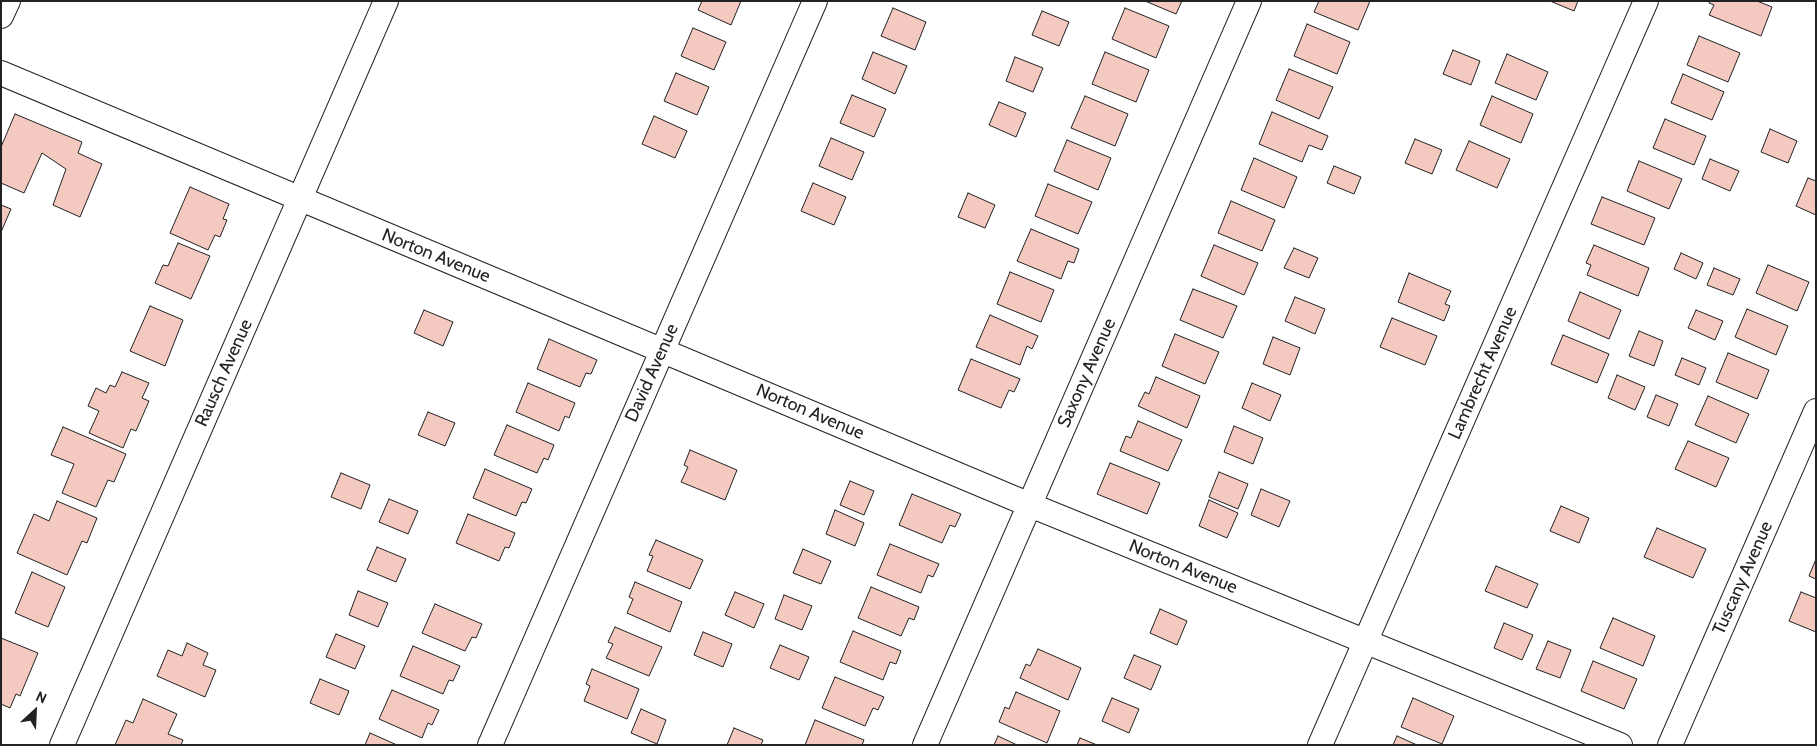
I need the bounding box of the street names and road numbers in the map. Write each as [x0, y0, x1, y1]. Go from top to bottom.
street label: Norton Avenue [379, 224, 493, 288]
street label: Lambrecht Avenue [1444, 303, 1522, 443]
street label: Saxony Avenue [1053, 315, 1121, 431]
street label: Rausch Avenue [191, 316, 257, 430]
street label: David Avenue [621, 321, 683, 425]
street label: Norton Avenue [753, 380, 867, 444]
street label: Tuscany Avenue [1708, 518, 1778, 638]
street label: Norton Avenue [1126, 535, 1240, 599]

